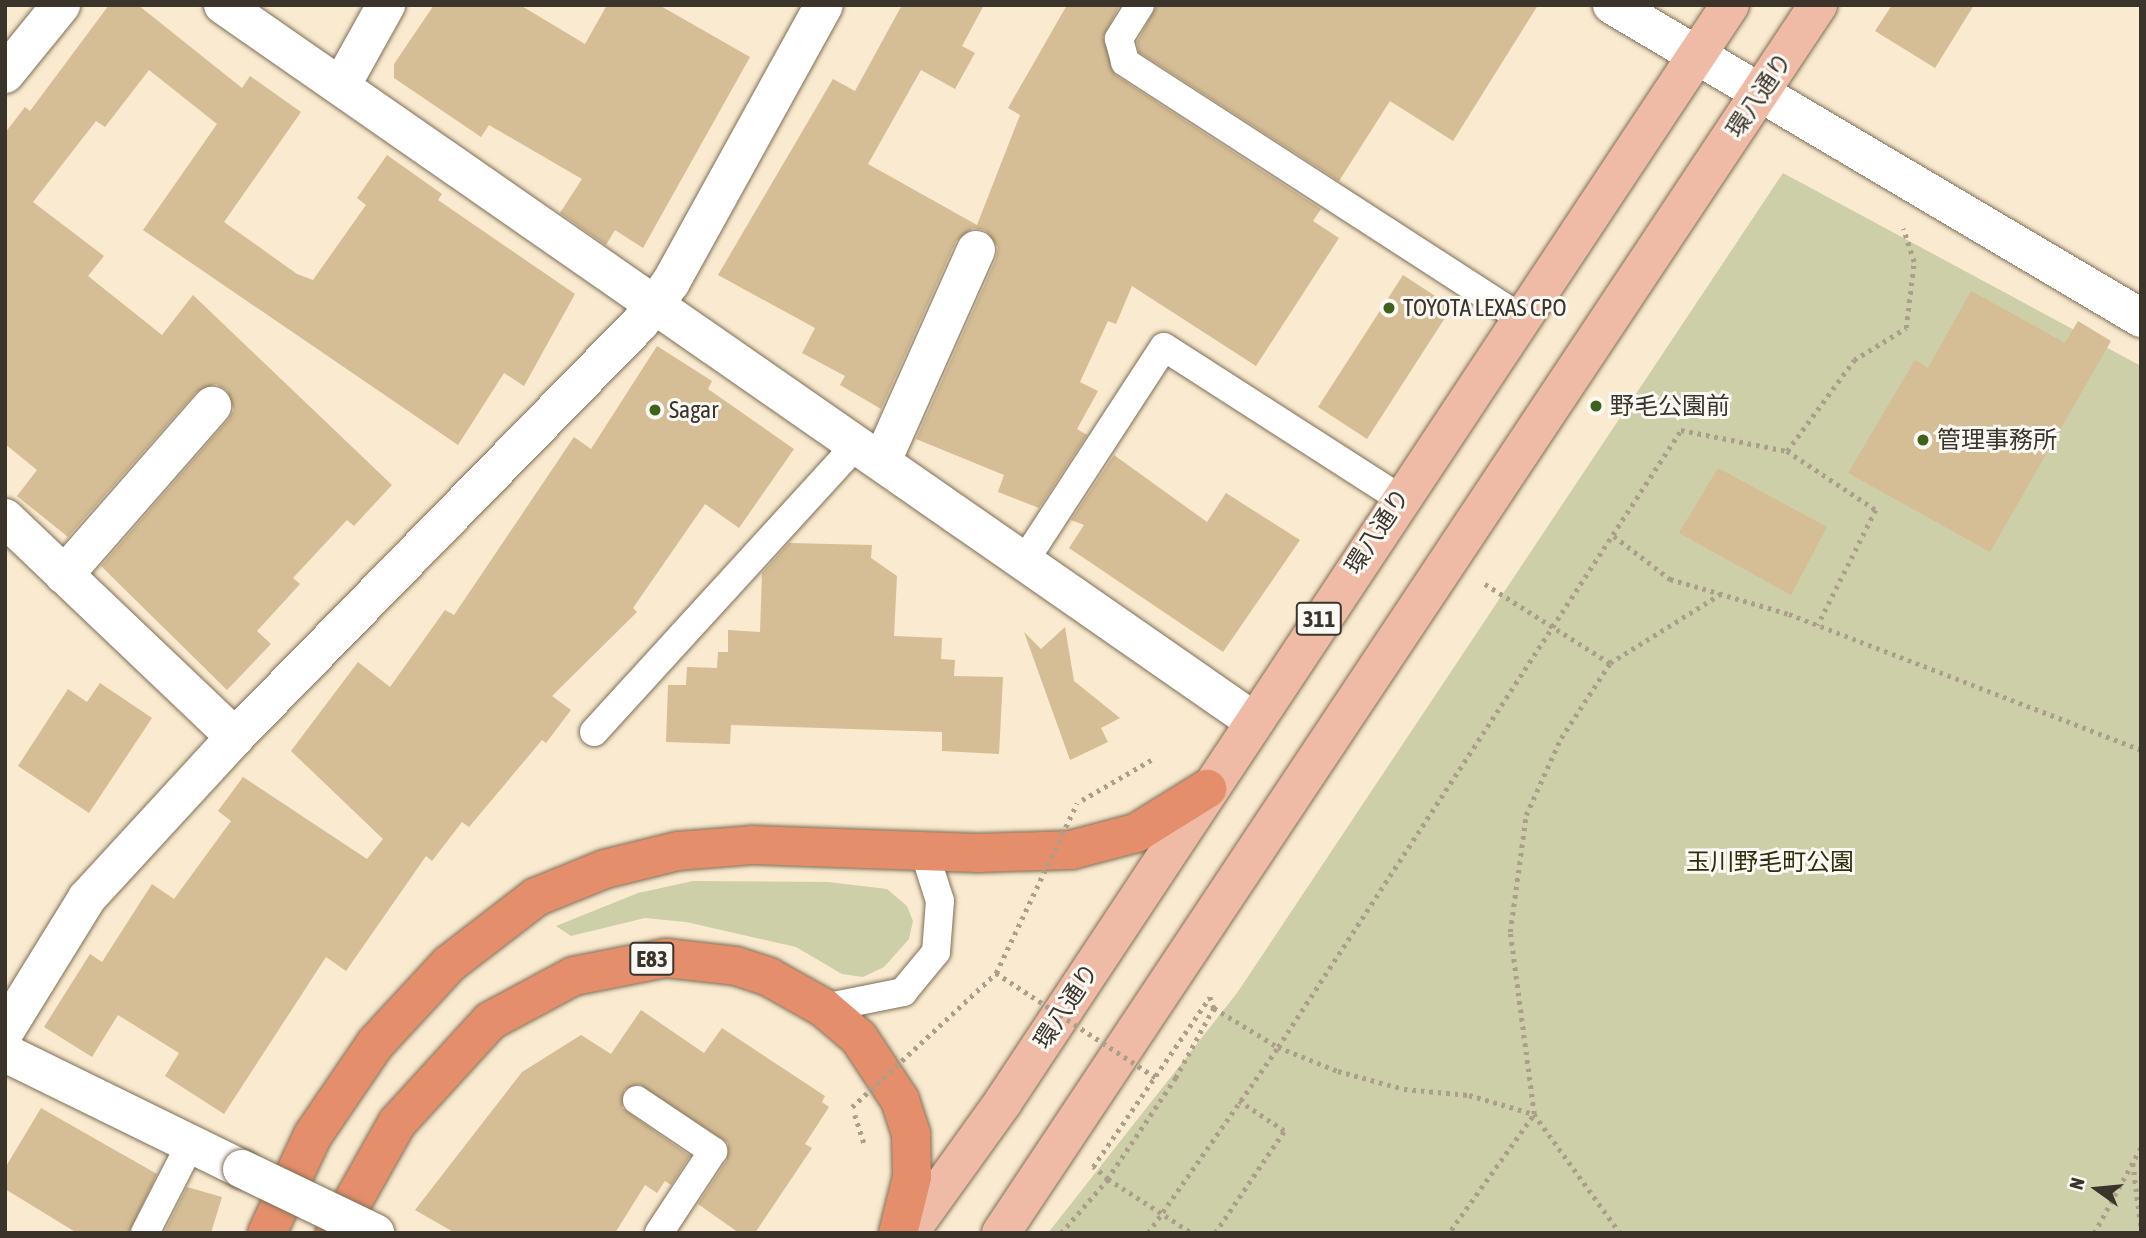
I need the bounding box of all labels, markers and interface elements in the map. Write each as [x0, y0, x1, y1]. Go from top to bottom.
street label: 環八通り [1720, 47, 1798, 143]
place label: TOYOTA LEXAS CPO [1403, 294, 1566, 322]
marker: TOYOTA LEXAS CPO [1381, 300, 1397, 316]
place label: 野毛公園前 [1610, 392, 1730, 420]
place label: Sagar [669, 396, 718, 424]
marker: 野毛公園前 [1588, 398, 1604, 414]
marker: Sagar [647, 402, 663, 418]
place label: 管理事務所 [1937, 426, 2057, 454]
marker: 管理事務所 [1915, 432, 1931, 448]
street label: 環八通り [1339, 483, 1415, 579]
road number: 311 [1294, 600, 1344, 638]
park label: 玉川野毛町公園 [1686, 848, 1854, 876]
road number: E83 [629, 940, 675, 978]
street label: 環八通り [1028, 958, 1104, 1054]
north arrow [2062, 1154, 2132, 1224]
text: N [2065, 1175, 2089, 1192]

